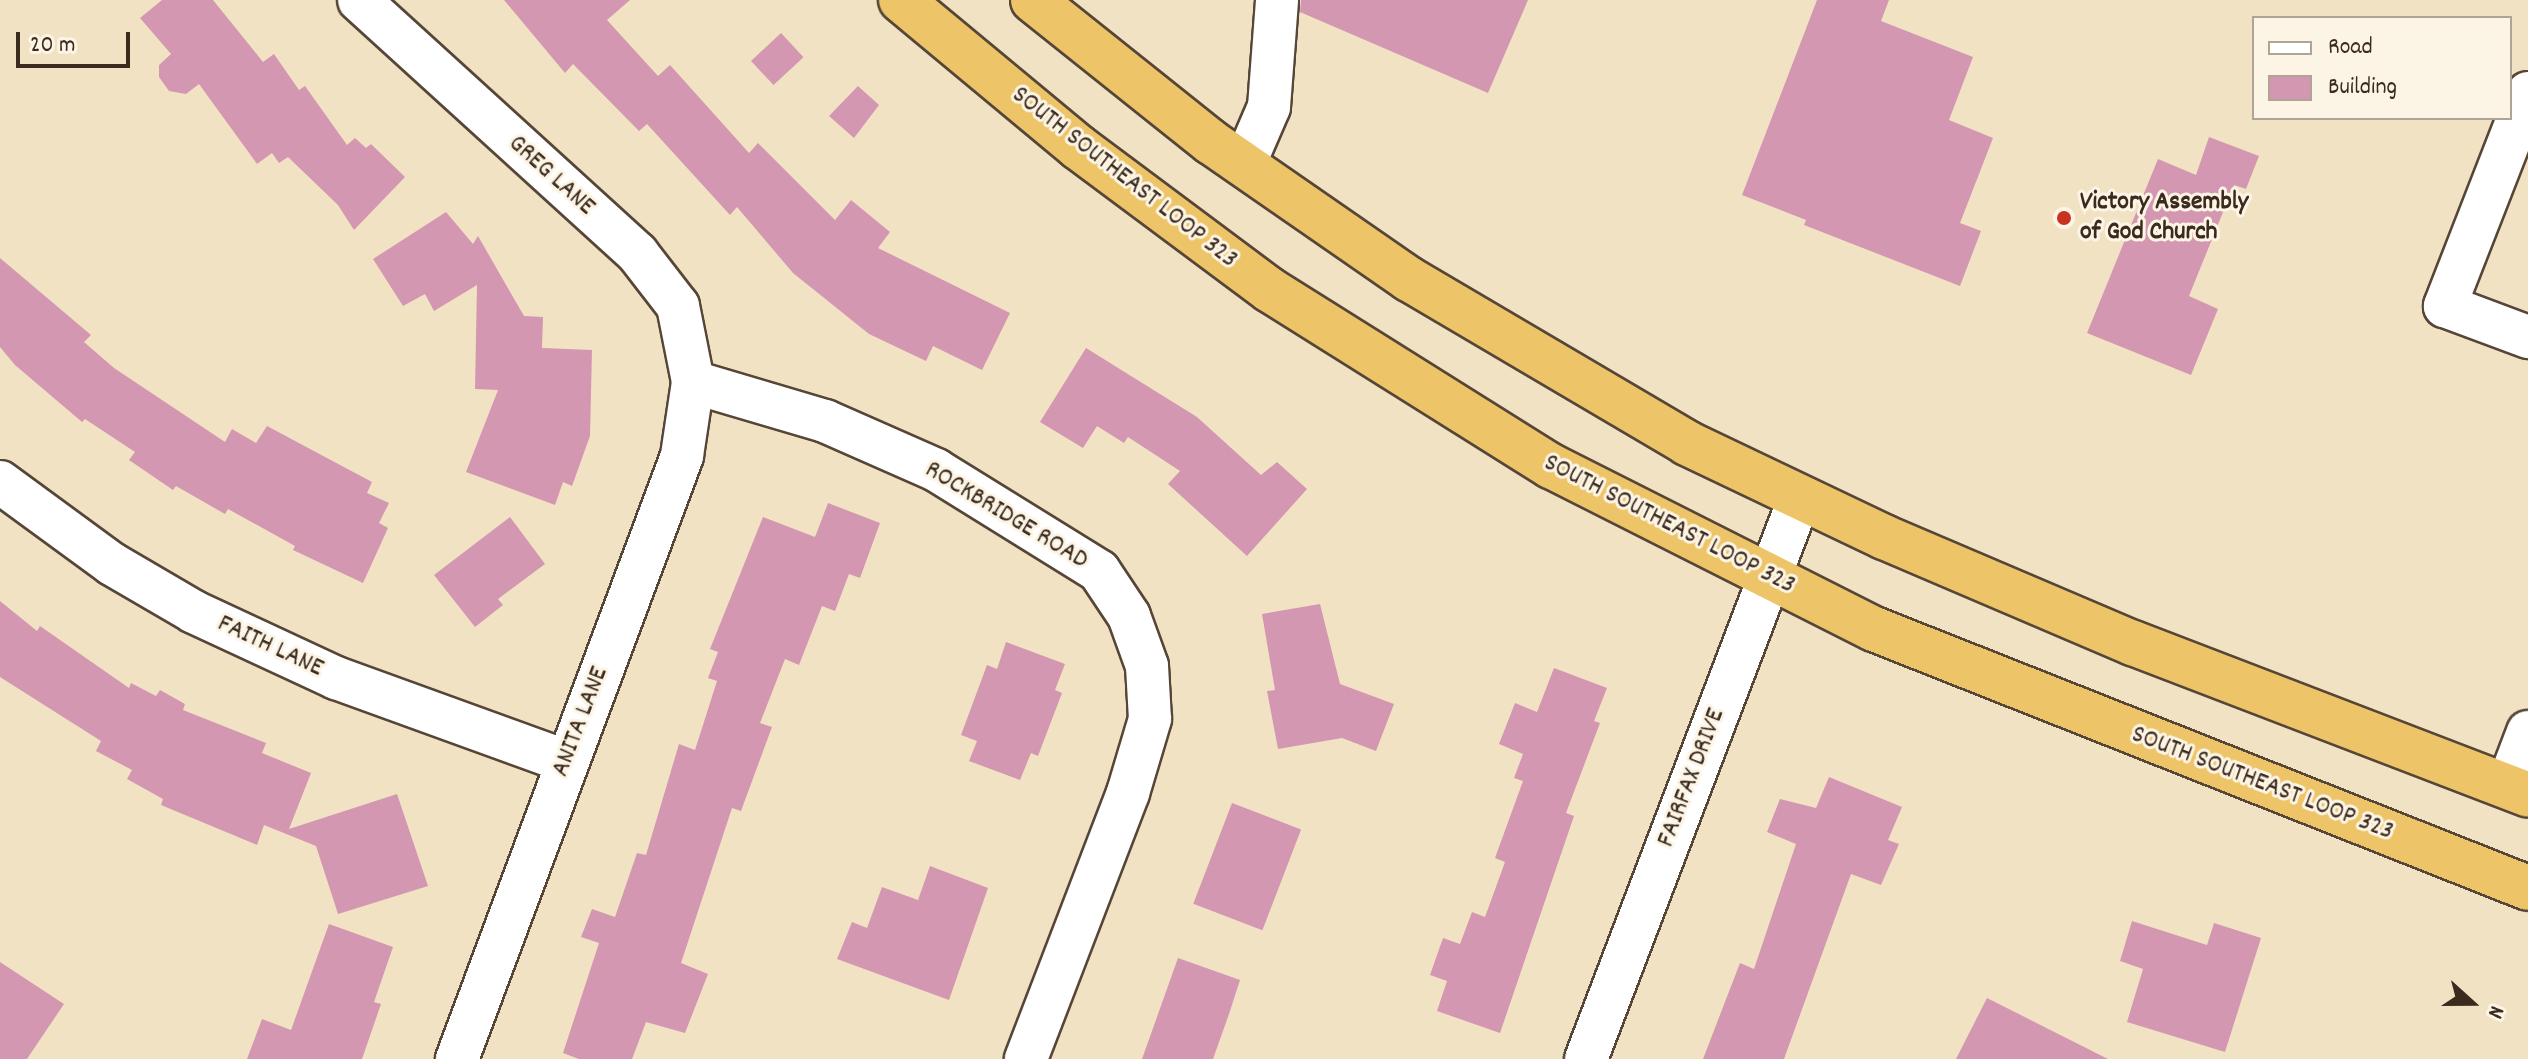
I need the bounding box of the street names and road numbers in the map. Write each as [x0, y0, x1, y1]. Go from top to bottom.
street label: SOUTH SOUTHEAST LOOP 323 [1005, 80, 1243, 276]
street label: GREG LANE [501, 129, 601, 223]
street label: SOUTH SOUTHEAST LOOP 323 [1538, 448, 1800, 602]
street label: ROCKBRIDGE ROAD [919, 455, 1093, 577]
street label: FAITH LANE [212, 609, 328, 685]
street label: ANITA LANE [546, 663, 616, 781]
street label: FAIRFAX DRIVE [1651, 704, 1733, 852]
street label: SOUTH SOUTHEAST LOOP 323 [2127, 720, 2397, 848]

